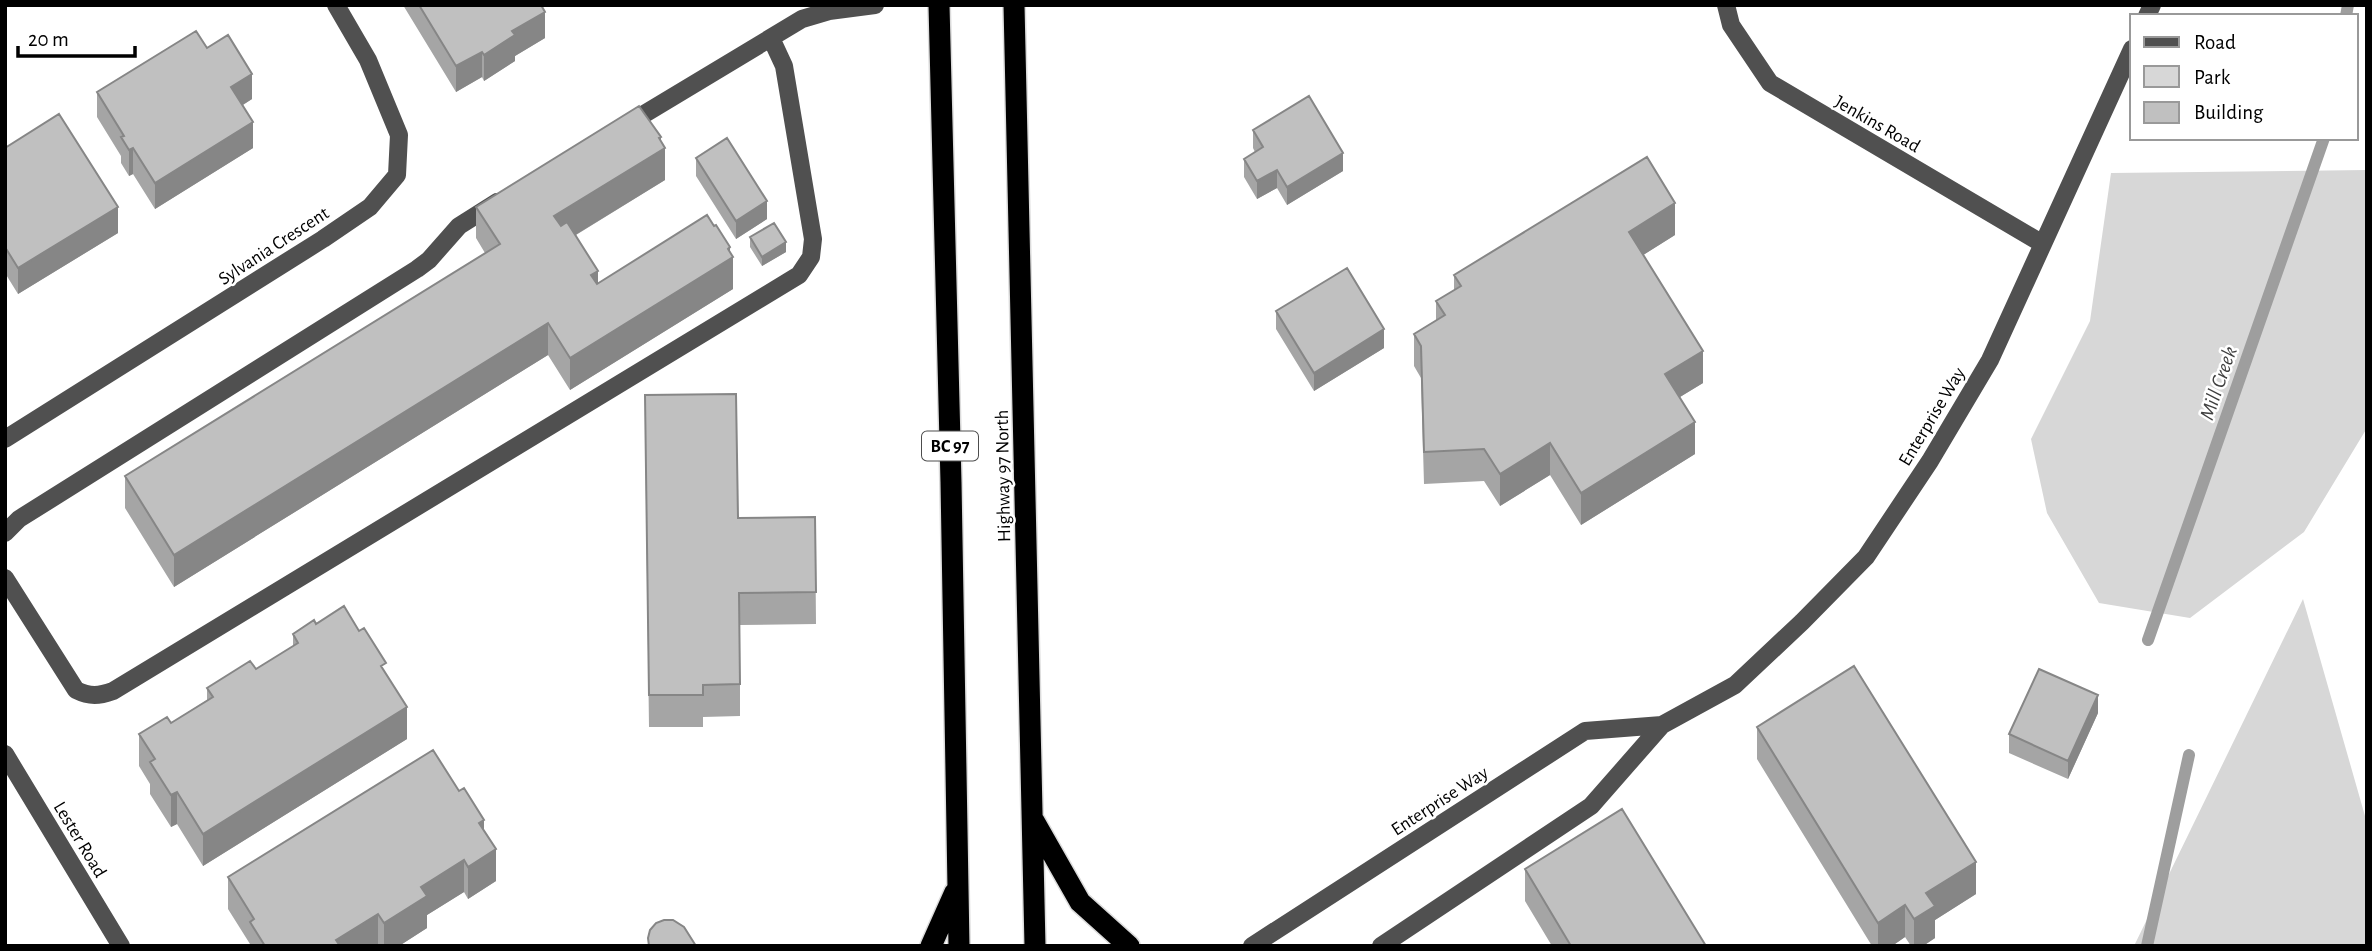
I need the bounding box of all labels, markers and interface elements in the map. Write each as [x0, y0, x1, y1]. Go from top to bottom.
scale bar [18, 14, 135, 58]
legend [2130, 14, 2358, 140]
text: 20 m [28, 29, 69, 50]
text: Road [2194, 32, 2236, 53]
text: Park [2194, 67, 2231, 88]
street label: Jenkins Road [1831, 92, 1923, 156]
text: Building [2194, 102, 2264, 123]
street label: Sylvania Crescent [215, 204, 332, 289]
water label: Mill Creek [2196, 343, 2241, 423]
street label: Enterprise Way [1896, 364, 1969, 469]
street label: Highway 97 North [993, 410, 1014, 542]
road number: BC 97 [922, 432, 978, 461]
street label: Enterprise Way [1388, 763, 1492, 840]
street label: Lester Road [50, 798, 110, 881]

